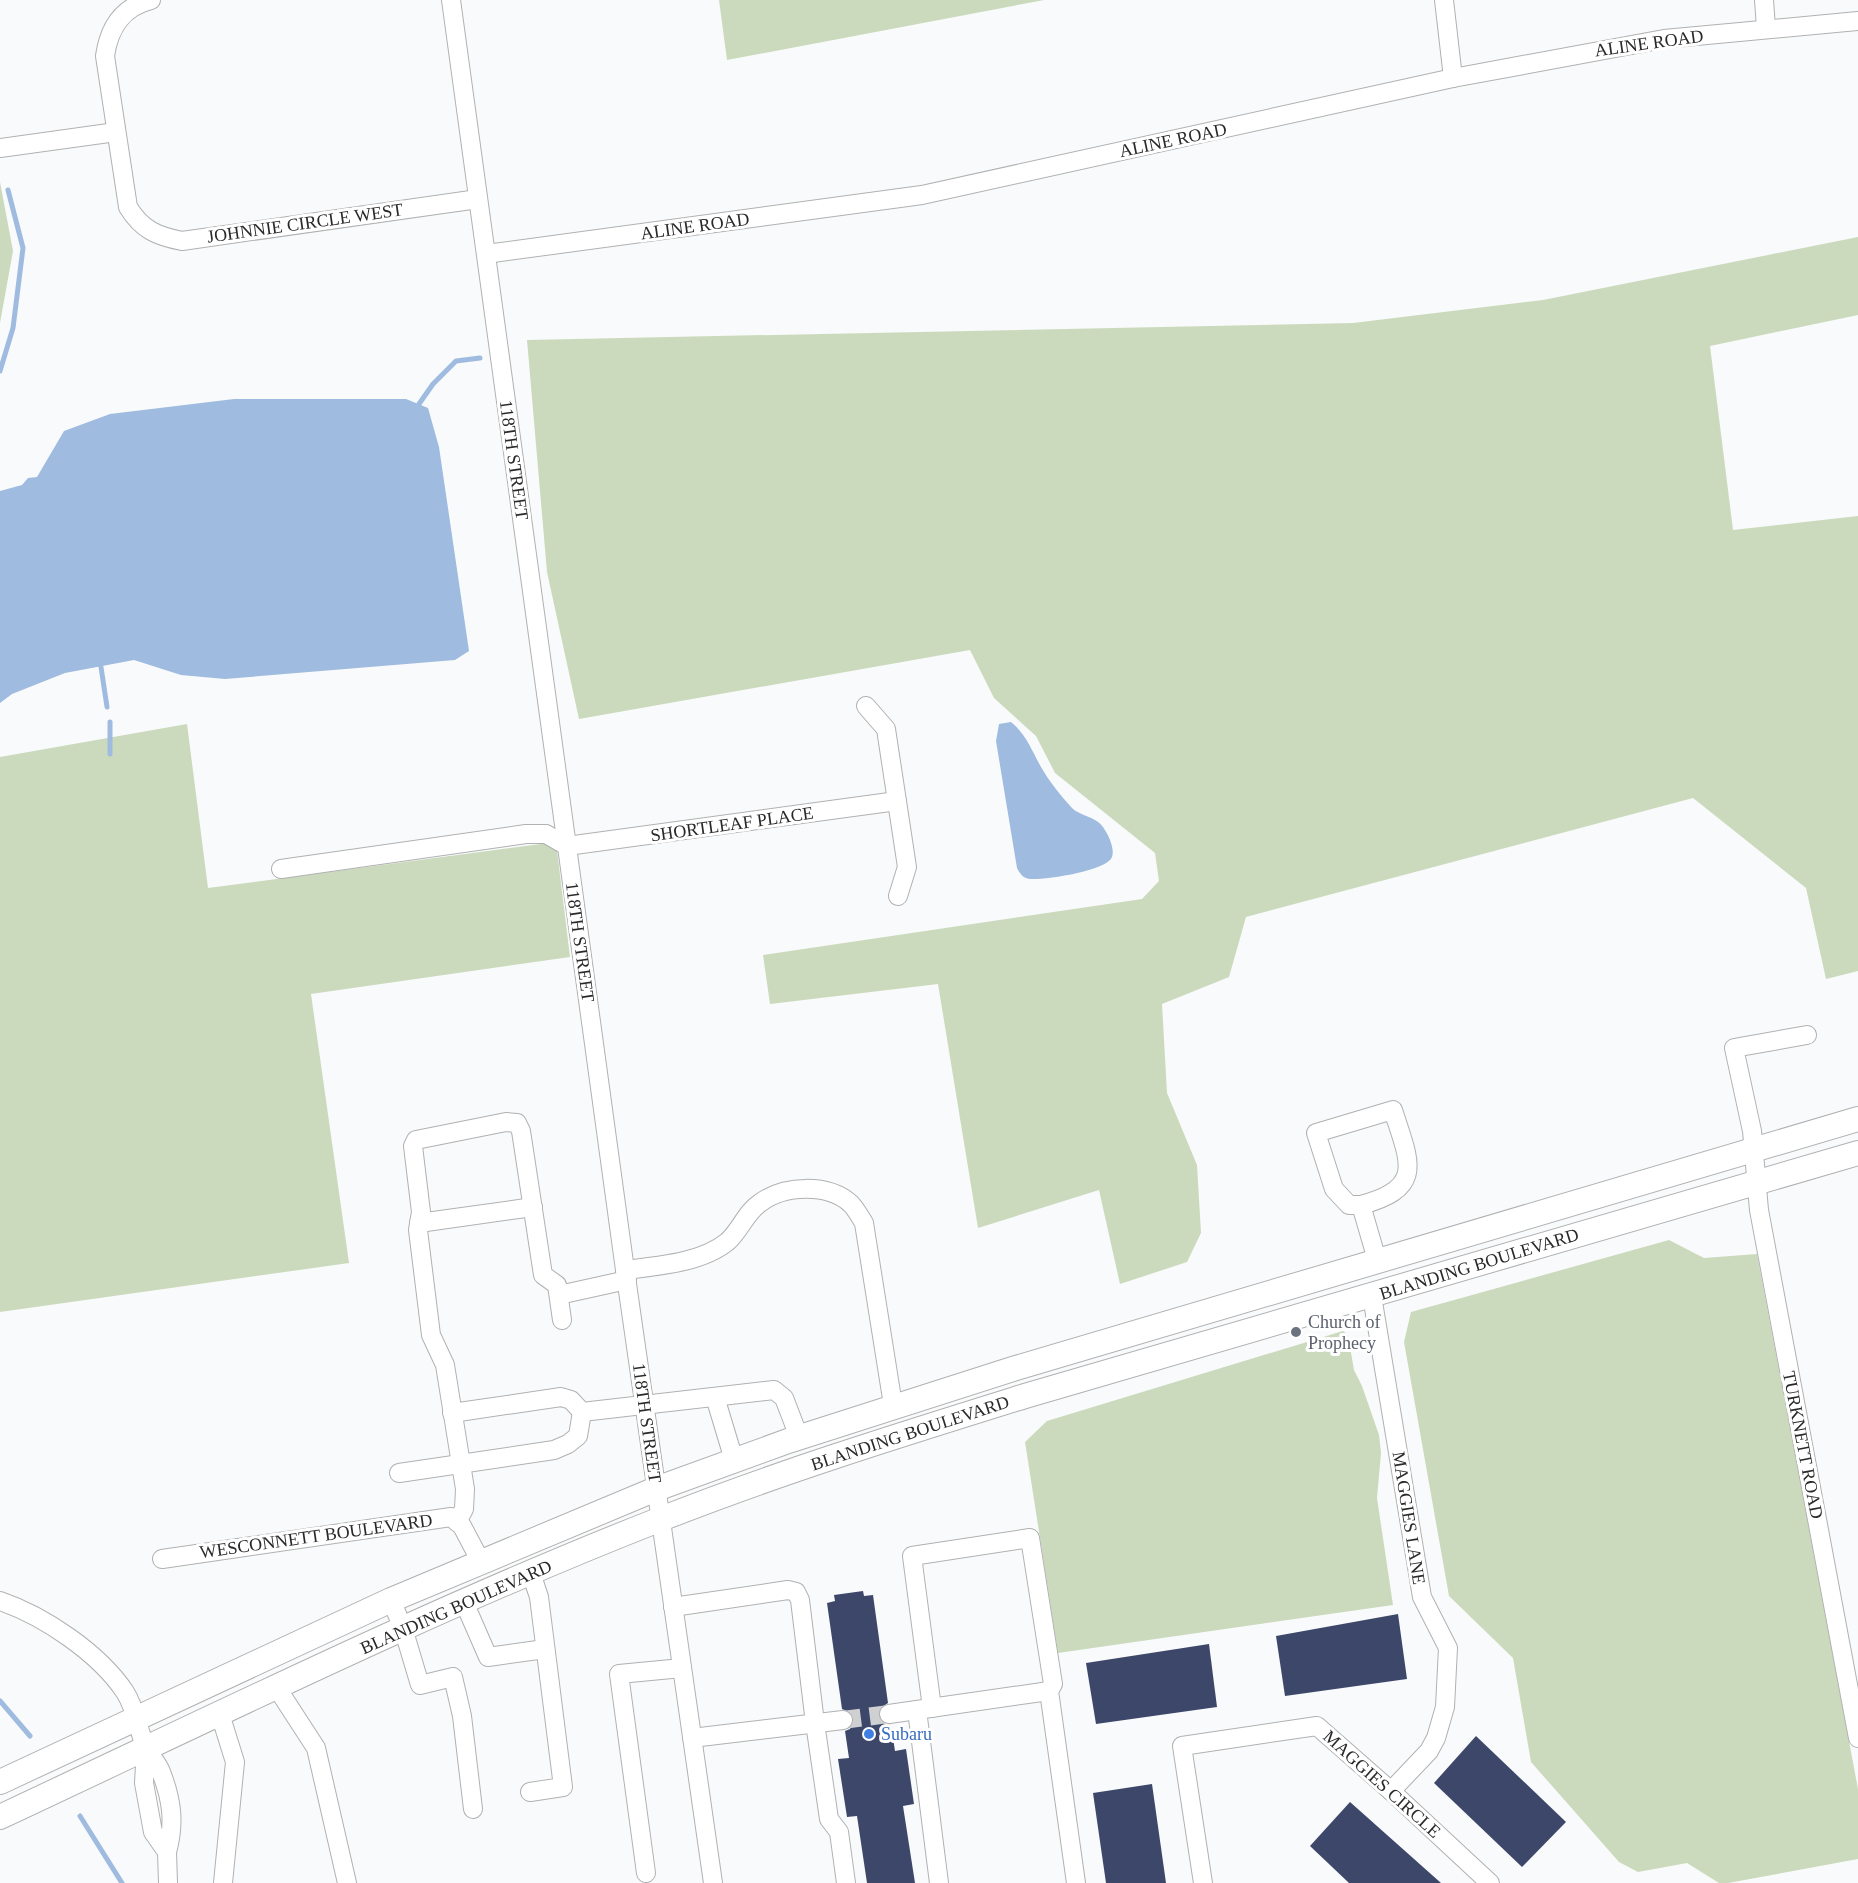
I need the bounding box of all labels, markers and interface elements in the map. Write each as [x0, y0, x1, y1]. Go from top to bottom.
street label: ALINE ROAD [1593, 25, 1705, 61]
street label: ALINE ROAD [1117, 119, 1229, 161]
street label: JOHNNIE CIRCLE WEST [206, 199, 404, 247]
street label: ALINE ROAD [639, 208, 751, 244]
street label: 118TH STREET [496, 399, 532, 521]
street label: SHORTLEAF PLACE [649, 803, 815, 845]
street label: 118TH STREET [562, 881, 598, 1003]
street label: BLANDING BOULEVARD [1377, 1224, 1581, 1304]
place label: Church of Prophecy [1308, 1312, 1380, 1353]
marker: Church of Prophecy [1289, 1325, 1303, 1339]
street label: 118TH STREET [629, 1362, 665, 1484]
street label: TURKNETT ROAD [1779, 1369, 1827, 1521]
street label: BLANDING BOULEVARD [808, 1391, 1012, 1475]
street label: MAGGIES LANE [1389, 1450, 1429, 1586]
street label: WESCONNETT BOULEVARD [198, 1510, 434, 1562]
street label: BLANDING BOULEVARD [357, 1556, 555, 1658]
place label: Subaru [881, 1724, 932, 1744]
street label: MAGGIES CIRCLE [1319, 1726, 1445, 1842]
marker: Subaru [862, 1727, 876, 1741]

